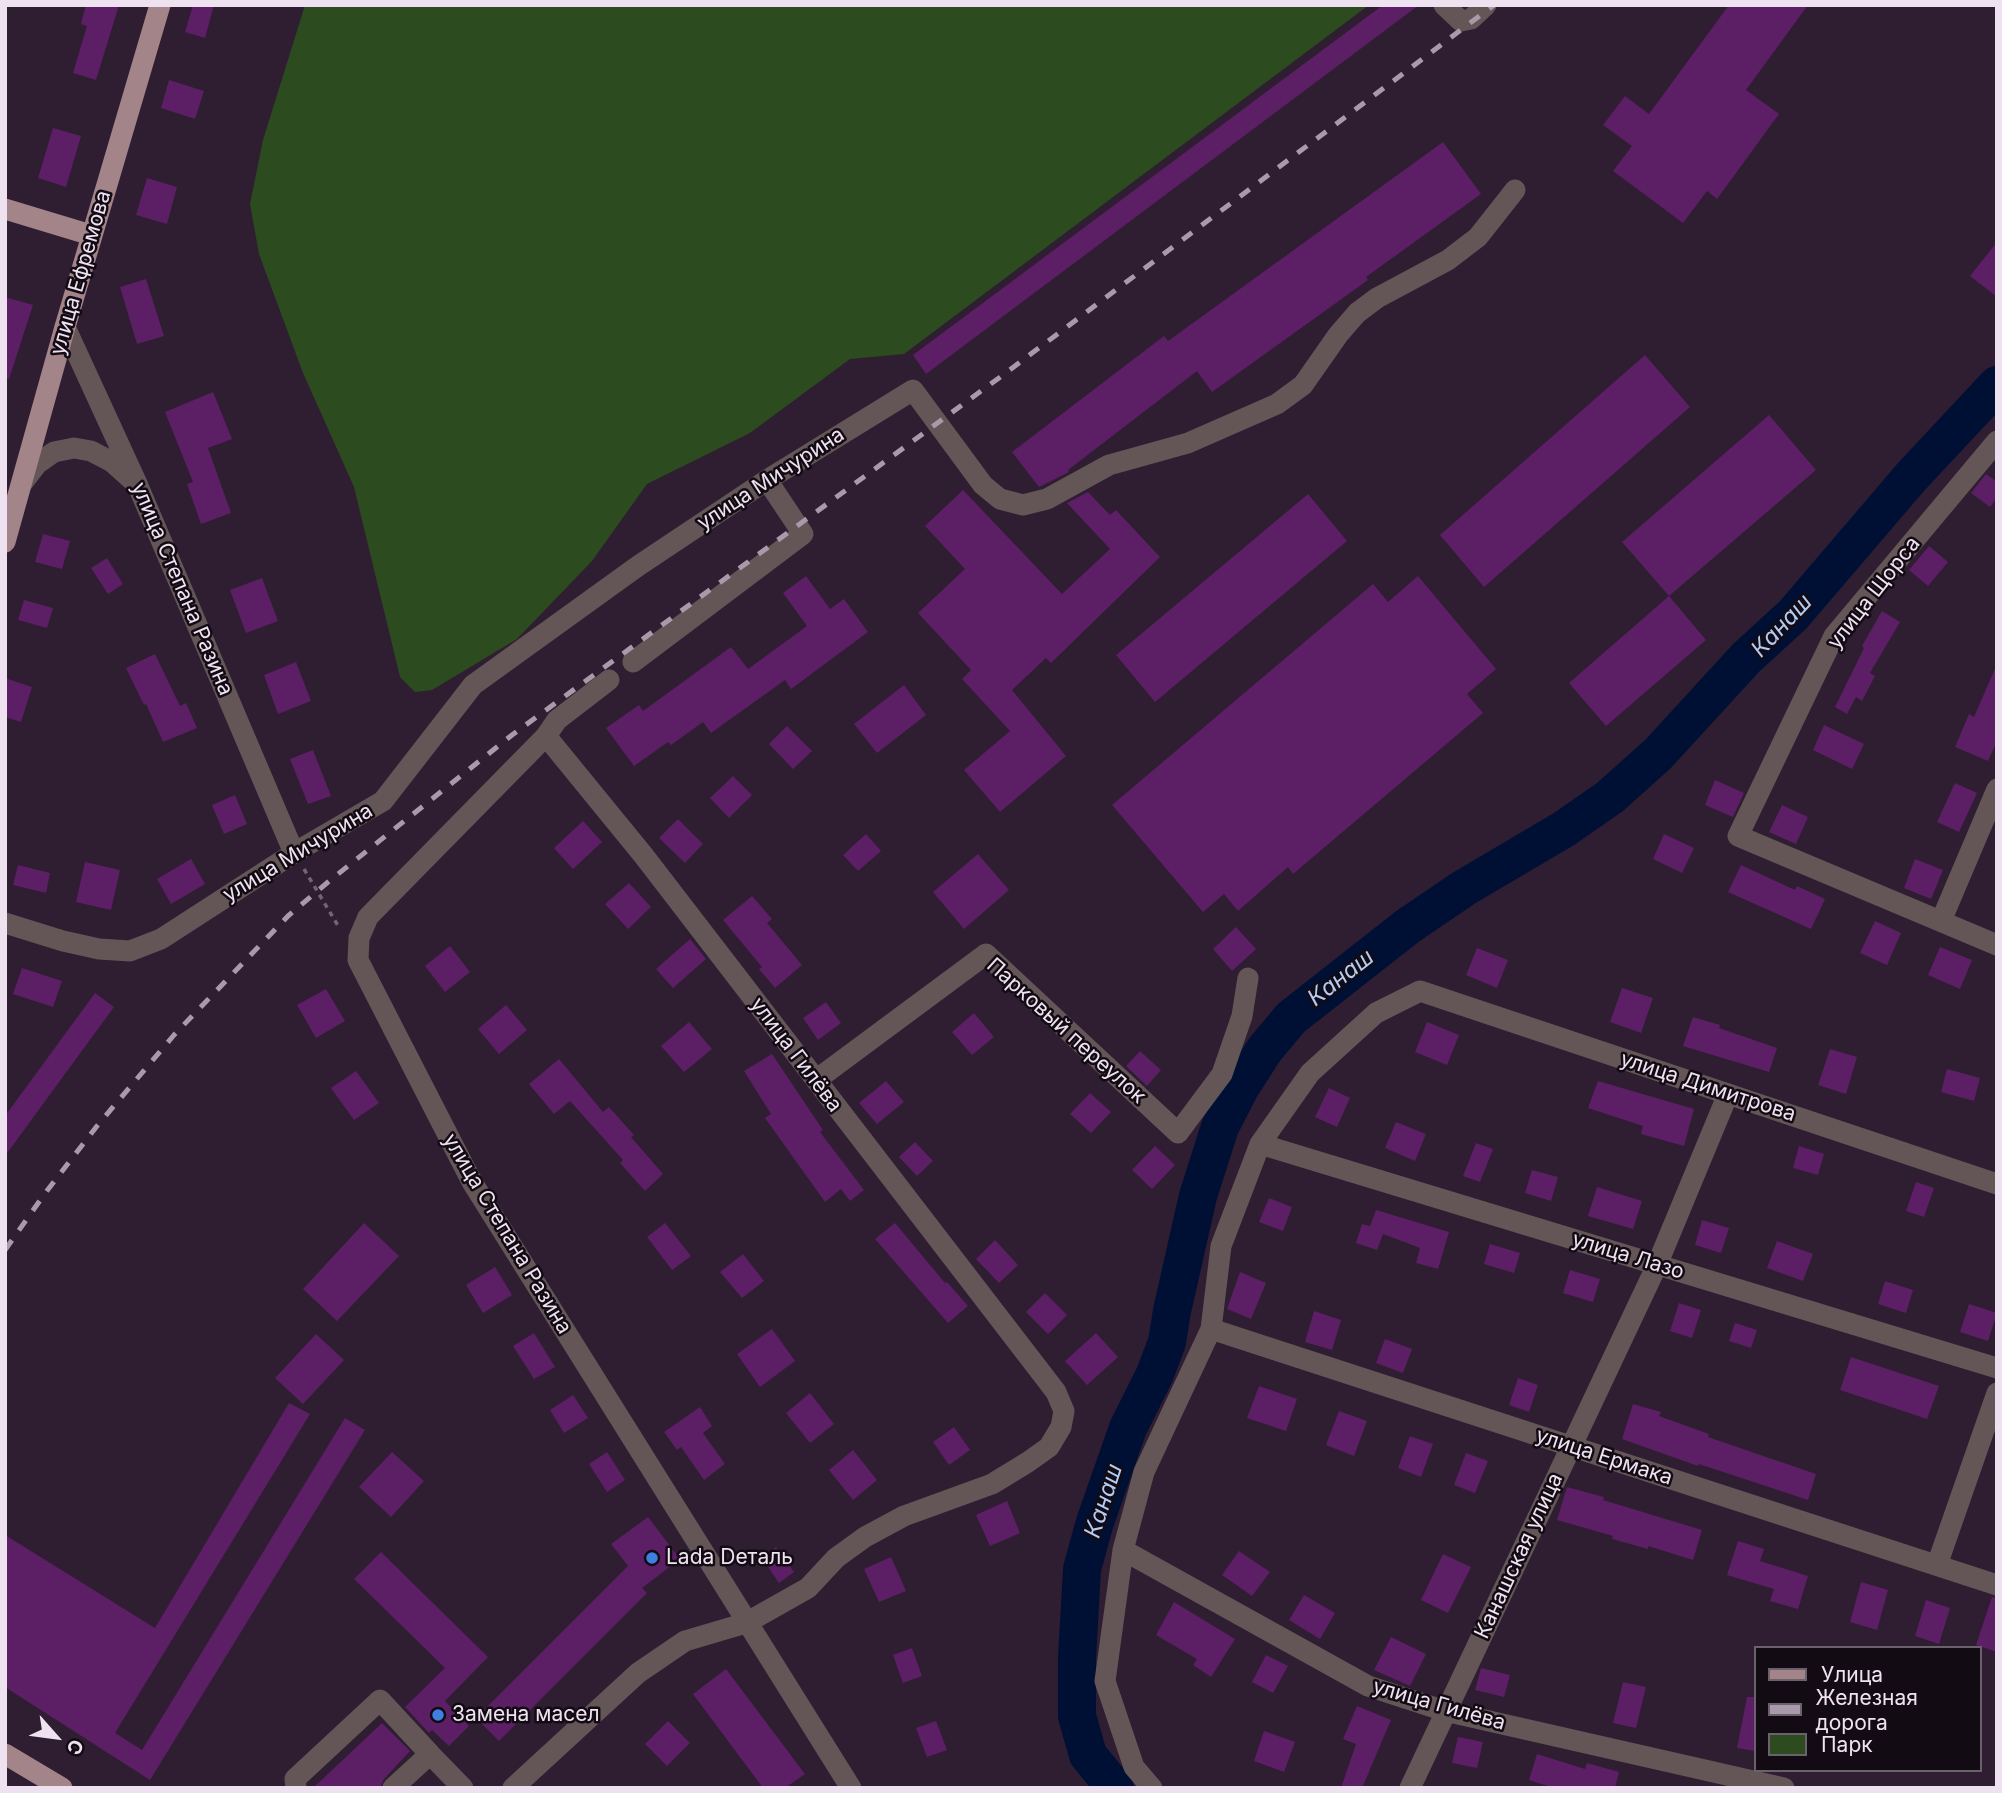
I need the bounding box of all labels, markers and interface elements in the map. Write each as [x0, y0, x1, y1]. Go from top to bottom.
street label: улица Ефремова [45, 188, 117, 358]
street label: улица Мичурина [693, 422, 849, 536]
street label: улица Степана Разина [126, 479, 238, 699]
street label: улица Щорса [1822, 532, 1926, 654]
water label: Канаш [1746, 589, 1818, 663]
street label: улица Мичурина [219, 798, 377, 908]
water label: Канаш [1302, 944, 1380, 1012]
street label: Парковый переулок [981, 953, 1151, 1109]
street label: улица Гилёва [745, 993, 847, 1117]
street label: улица Димитрова [1617, 1047, 1799, 1127]
street label: улица Степана Разина [437, 1129, 577, 1339]
street label: улица Лазо [1569, 1227, 1687, 1285]
street label: улица Ермака [1532, 1423, 1676, 1491]
water label: Канаш [1079, 1460, 1129, 1542]
street label: Канашская улица [1470, 1469, 1568, 1643]
place label: Lada Dеталь [666, 1545, 793, 1571]
marker: Lada Dеталь [644, 1550, 660, 1566]
legend [1754, 1646, 1981, 1772]
text: Улица [1821, 1662, 1883, 1687]
street label: улица Гилёва [1370, 1674, 1508, 1736]
text: Железная дорога [1816, 1685, 1918, 1735]
north arrow [21, 1702, 91, 1772]
place label: Замена масел [452, 1702, 600, 1728]
marker: Замена масел [430, 1707, 446, 1723]
text: Парк [1821, 1732, 1873, 1757]
text: С [62, 1735, 88, 1759]

